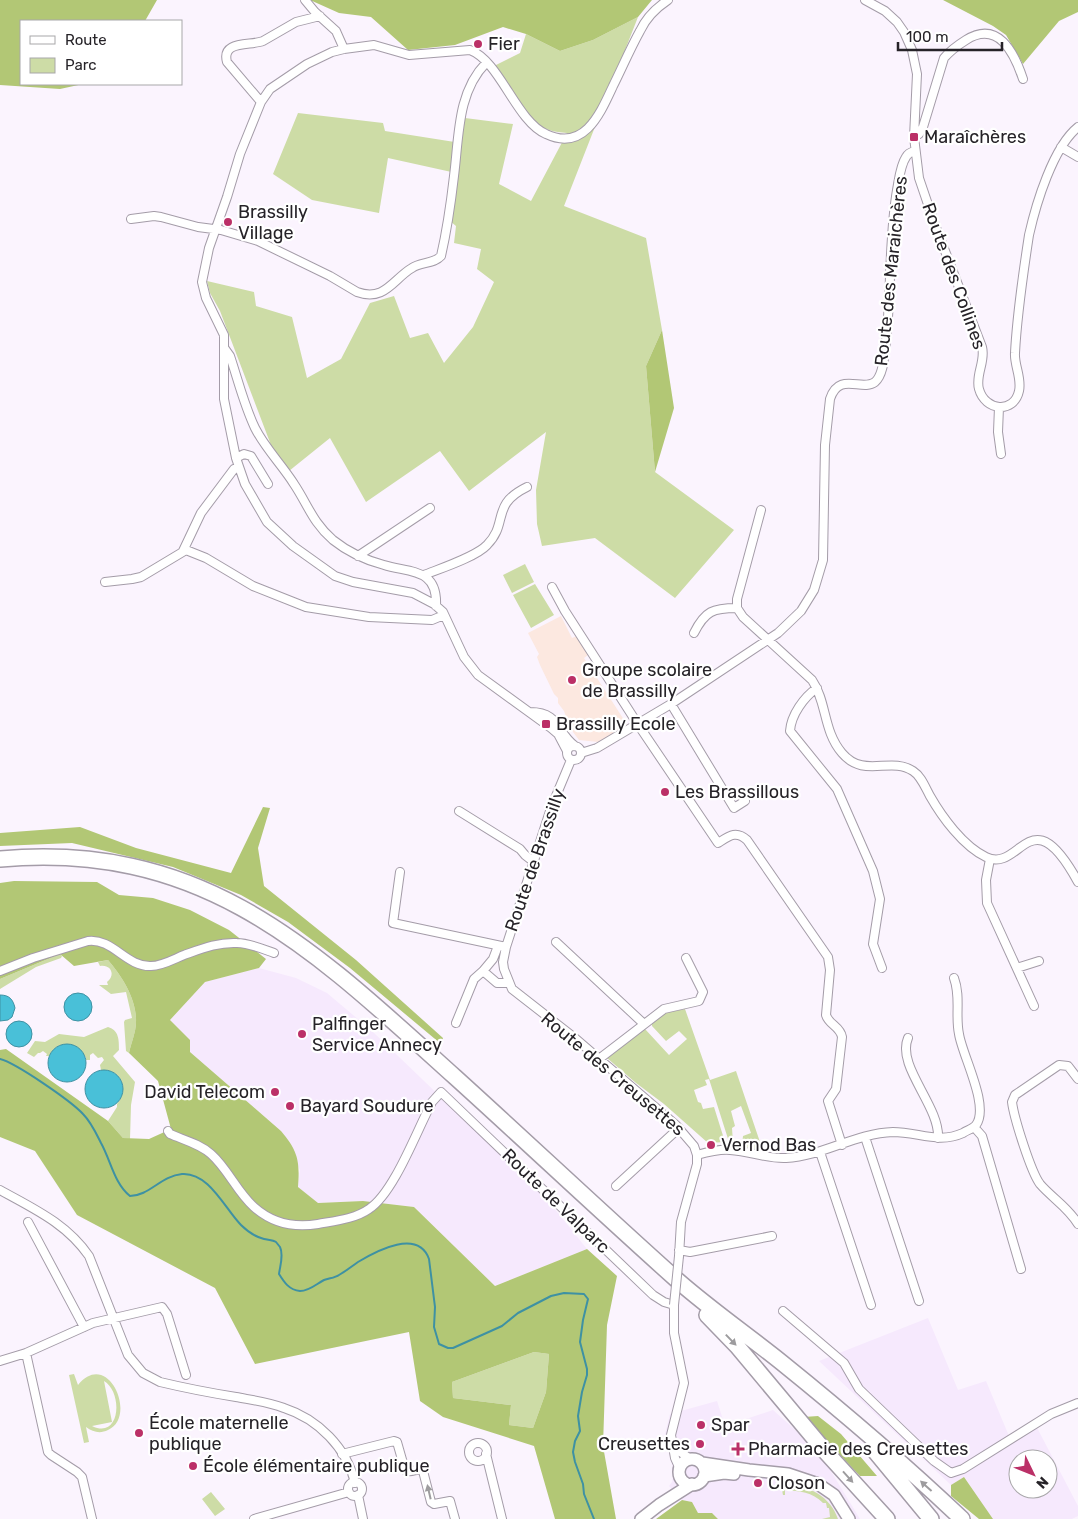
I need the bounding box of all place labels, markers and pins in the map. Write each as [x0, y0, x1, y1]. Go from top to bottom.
place label: Fier [488, 33, 520, 55]
marker: Fier [472, 38, 484, 50]
place label: Maraîchères [924, 126, 1026, 148]
marker: Maraîchères [908, 131, 920, 143]
place label: Brassilly Village [238, 201, 308, 244]
marker: Brassilly Village [222, 216, 234, 228]
place label: Groupe scolaire de Brassilly [582, 659, 712, 702]
marker: Groupe scolaire de Brassilly [566, 674, 578, 686]
place label: Brassilly Ecole [556, 713, 676, 735]
marker: Brassilly Ecole [540, 718, 552, 730]
place label: Les Brassillous [675, 781, 799, 803]
marker: Les Brassillous [659, 786, 671, 798]
place label: Palfinger Service Annecy [312, 1013, 442, 1056]
marker: Palfinger Service Annecy [296, 1028, 308, 1040]
place label: David Telecom [144, 1081, 265, 1103]
marker: David Telecom [269, 1086, 281, 1098]
place label: Bayard Soudure [300, 1095, 434, 1117]
marker: Bayard Soudure [284, 1100, 296, 1112]
place label: Vernod Bas [721, 1134, 816, 1156]
marker: Vernod Bas [705, 1139, 717, 1151]
place label: École maternelle publique [149, 1412, 289, 1455]
place label: Spar [711, 1414, 750, 1436]
marker: Spar [695, 1419, 707, 1431]
marker: École maternelle publique [133, 1427, 145, 1439]
place label: Creusettes [598, 1433, 690, 1455]
marker: Creusettes [694, 1438, 706, 1450]
place label: Pharmacie des Creusettes [748, 1438, 969, 1460]
marker: Pharmacie des Creusettes [732, 1443, 744, 1455]
place label: École élémentaire publique [203, 1455, 429, 1477]
marker: École élémentaire publique [187, 1460, 199, 1472]
place label: Closon [768, 1472, 825, 1494]
marker: Closon [752, 1477, 764, 1489]

